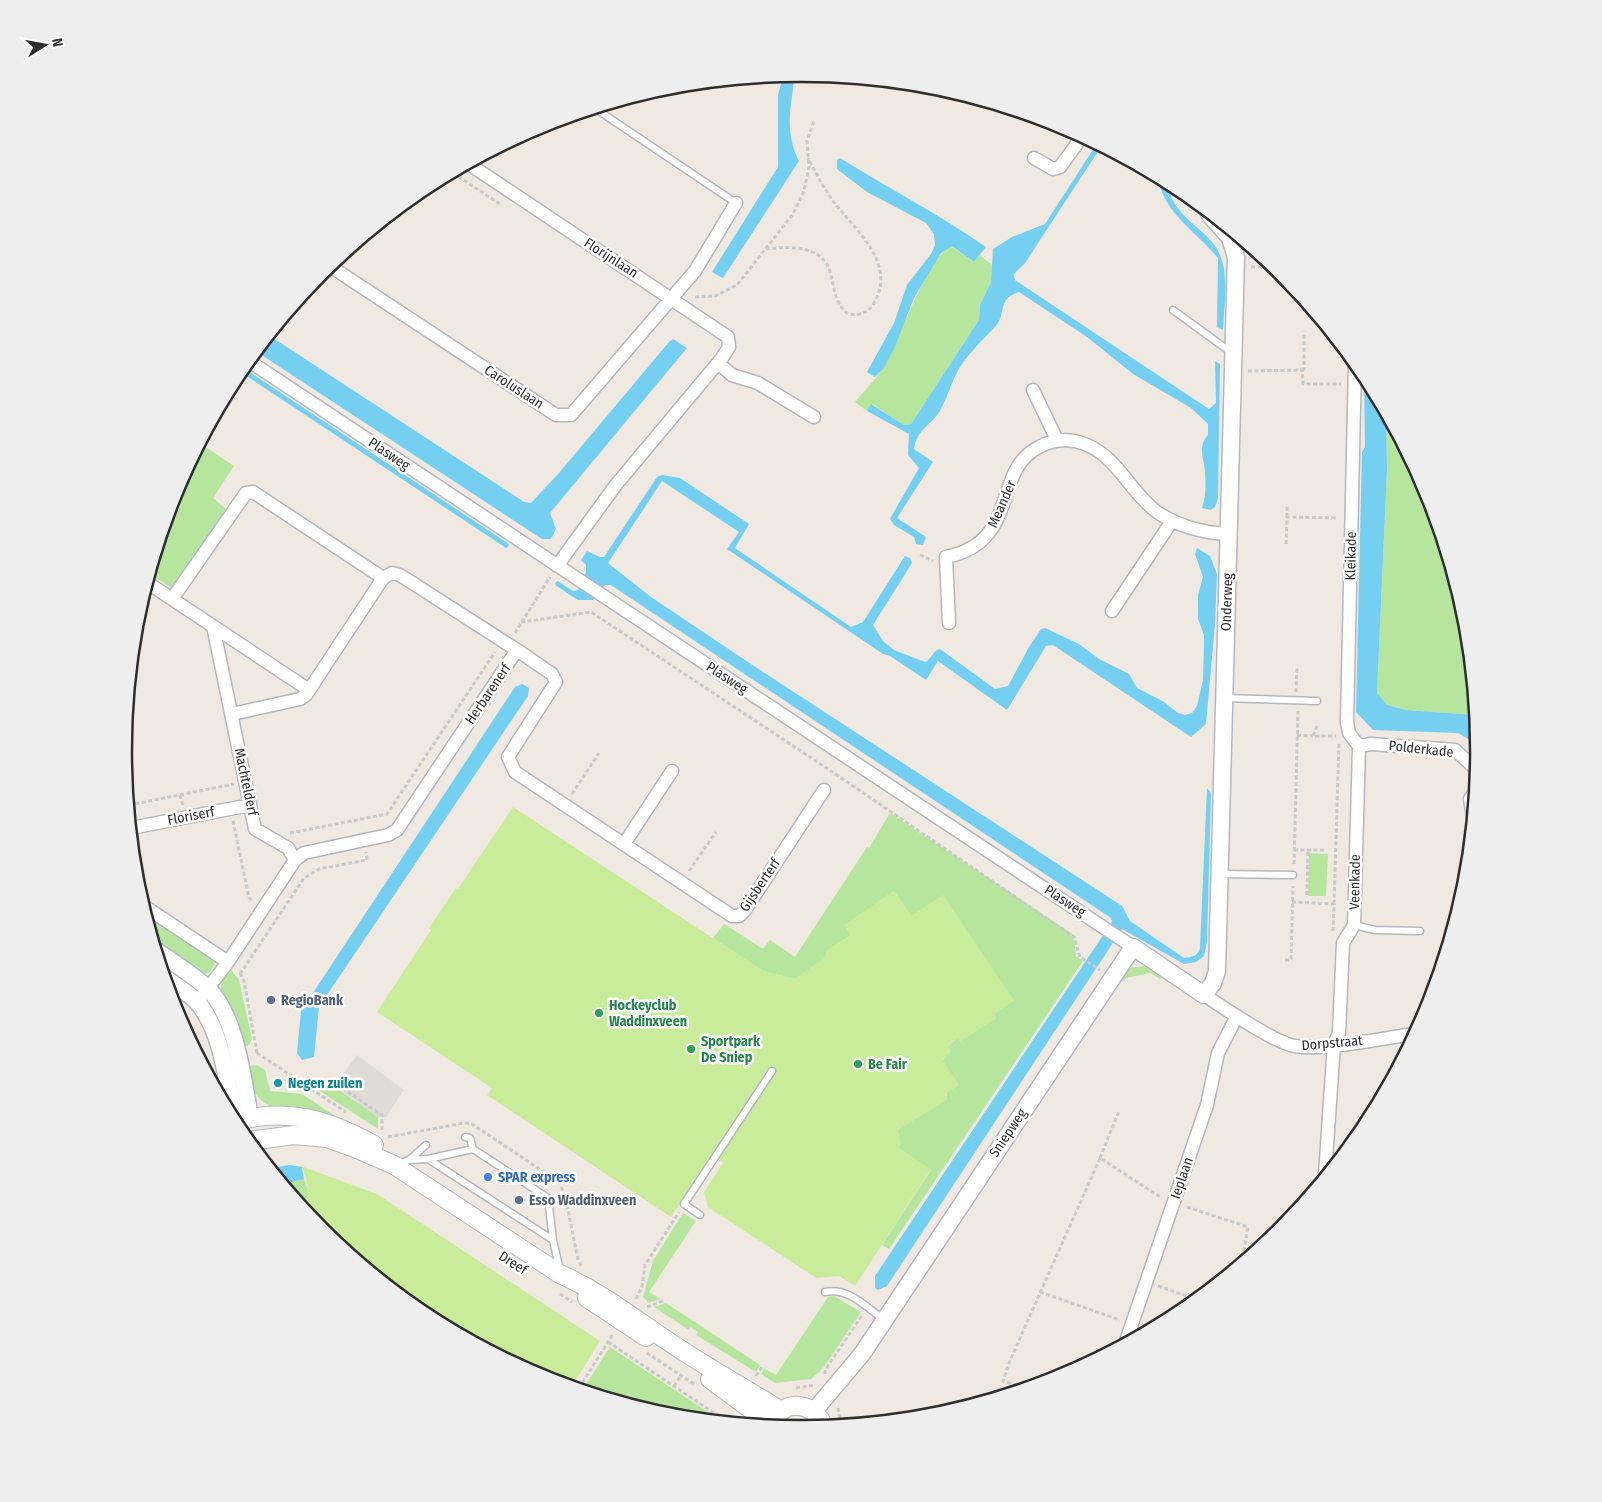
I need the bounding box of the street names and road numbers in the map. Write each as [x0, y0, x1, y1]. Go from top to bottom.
street label: Florijnlaan [581, 234, 641, 282]
street label: Caroluslaan [481, 362, 547, 412]
street label: Plasweg [365, 434, 413, 474]
street label: Meander [984, 477, 1020, 530]
street label: Kleikade [1342, 531, 1360, 581]
street label: Onderweg [1217, 572, 1237, 631]
street label: Plasweg [703, 658, 751, 698]
street label: Herbarenerf [462, 659, 515, 727]
street label: Polderkade [1388, 737, 1454, 761]
street label: Machtelderf [231, 747, 262, 819]
street label: Floriserf [166, 803, 218, 829]
street label: Gijsberterf [736, 854, 785, 915]
street label: Veenkade [1346, 854, 1364, 910]
street label: Plasweg [1041, 881, 1089, 921]
street label: Dorpstraat [1301, 1032, 1364, 1054]
street label: Sniepweg [986, 1105, 1031, 1161]
street label: Ieplaan [1167, 1155, 1197, 1201]
street label: Dreef [495, 1247, 532, 1279]

